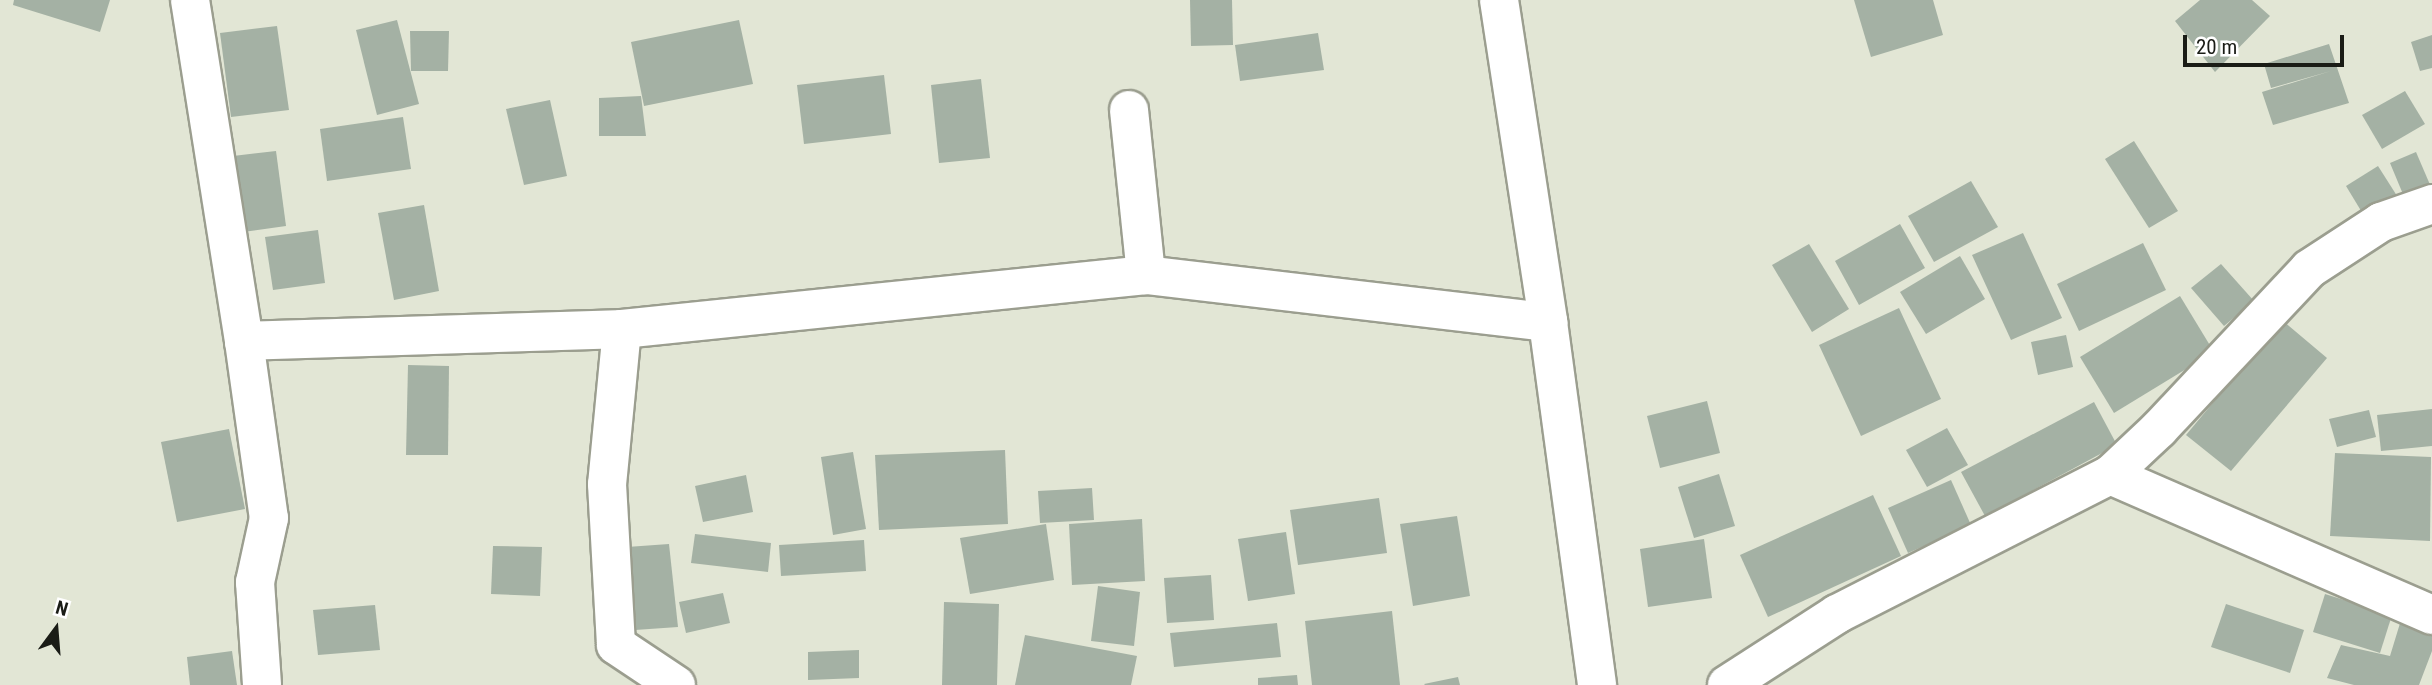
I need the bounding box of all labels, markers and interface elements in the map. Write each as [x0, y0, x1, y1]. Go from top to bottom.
scale bar [2187, 21, 2348, 65]
text: 20 m [2196, 35, 2237, 59]
north arrow [21, 594, 91, 664]
text: N [53, 596, 71, 621]

